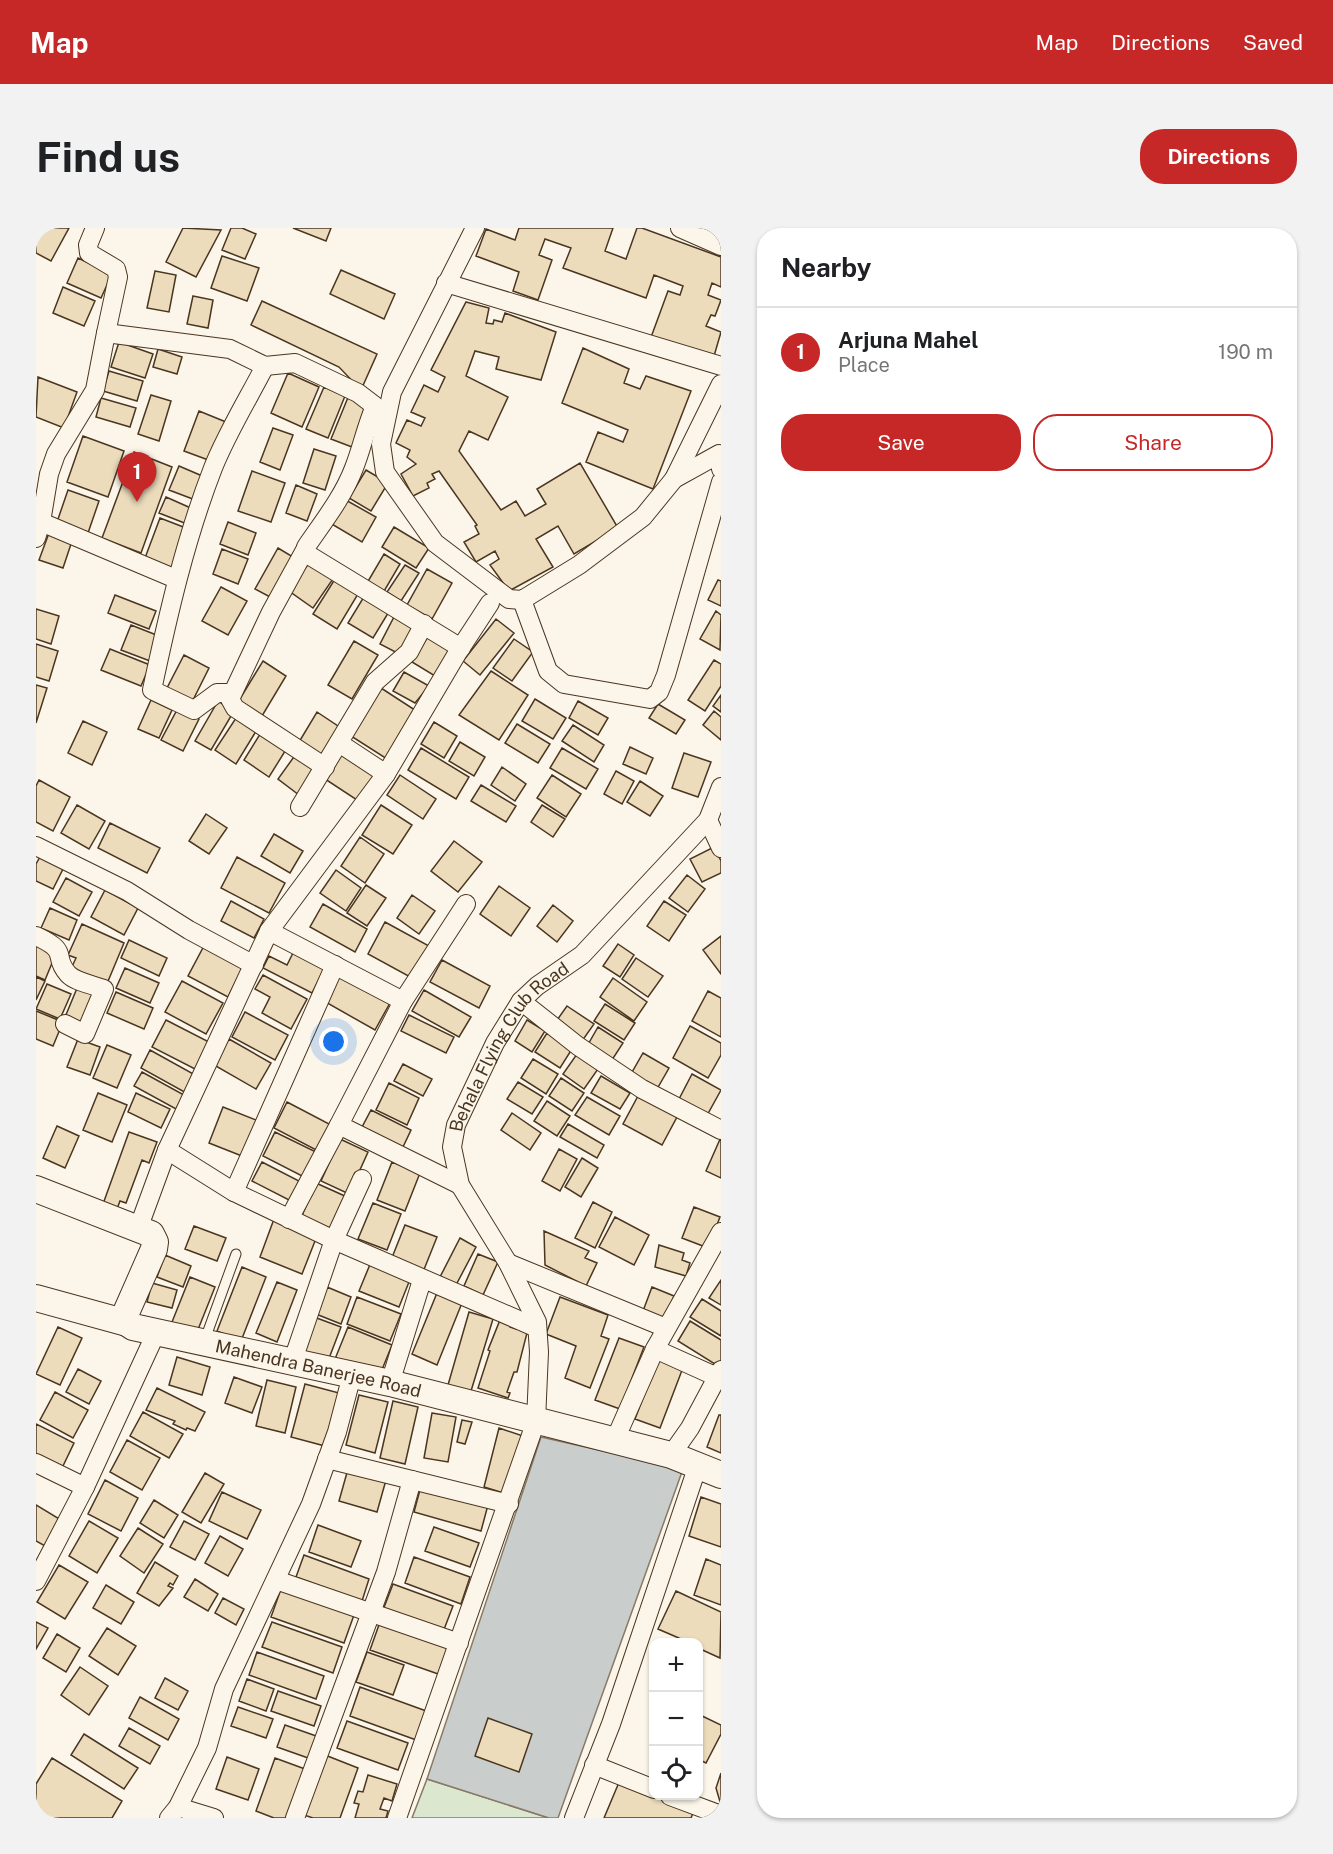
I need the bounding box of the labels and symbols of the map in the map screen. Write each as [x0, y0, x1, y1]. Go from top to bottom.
pin: 1 [118, 452, 156, 502]
street label: Behala Flying Club Road [445, 957, 572, 1133]
your location [319, 1027, 348, 1056]
street label: Mahendra Banerjee Road [214, 1335, 424, 1401]

